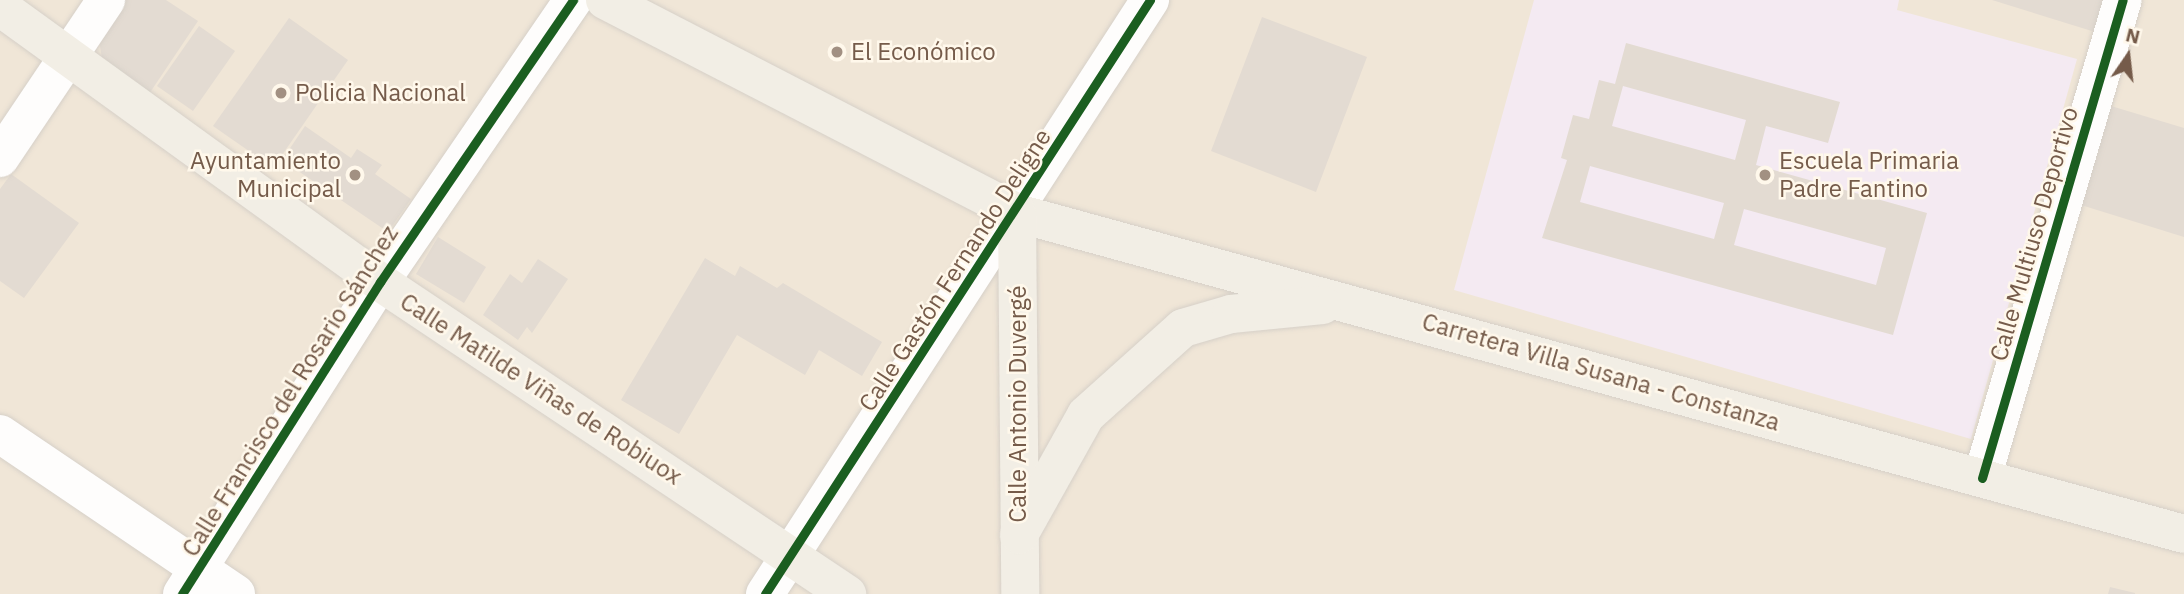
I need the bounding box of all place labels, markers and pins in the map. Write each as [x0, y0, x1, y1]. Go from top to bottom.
place label: El Económico [851, 38, 996, 66]
marker: El Económico [829, 44, 845, 60]
place label: Policia Nacional [295, 79, 466, 107]
marker: Policia Nacional [273, 85, 289, 101]
place label: Ayuntamiento Municipal [190, 147, 341, 203]
place label: Escuela Primaria Padre Fantino [1779, 147, 1959, 203]
marker: Ayuntamiento Municipal [347, 167, 363, 183]
marker: Escuela Primaria Padre Fantino [1757, 167, 1773, 183]

